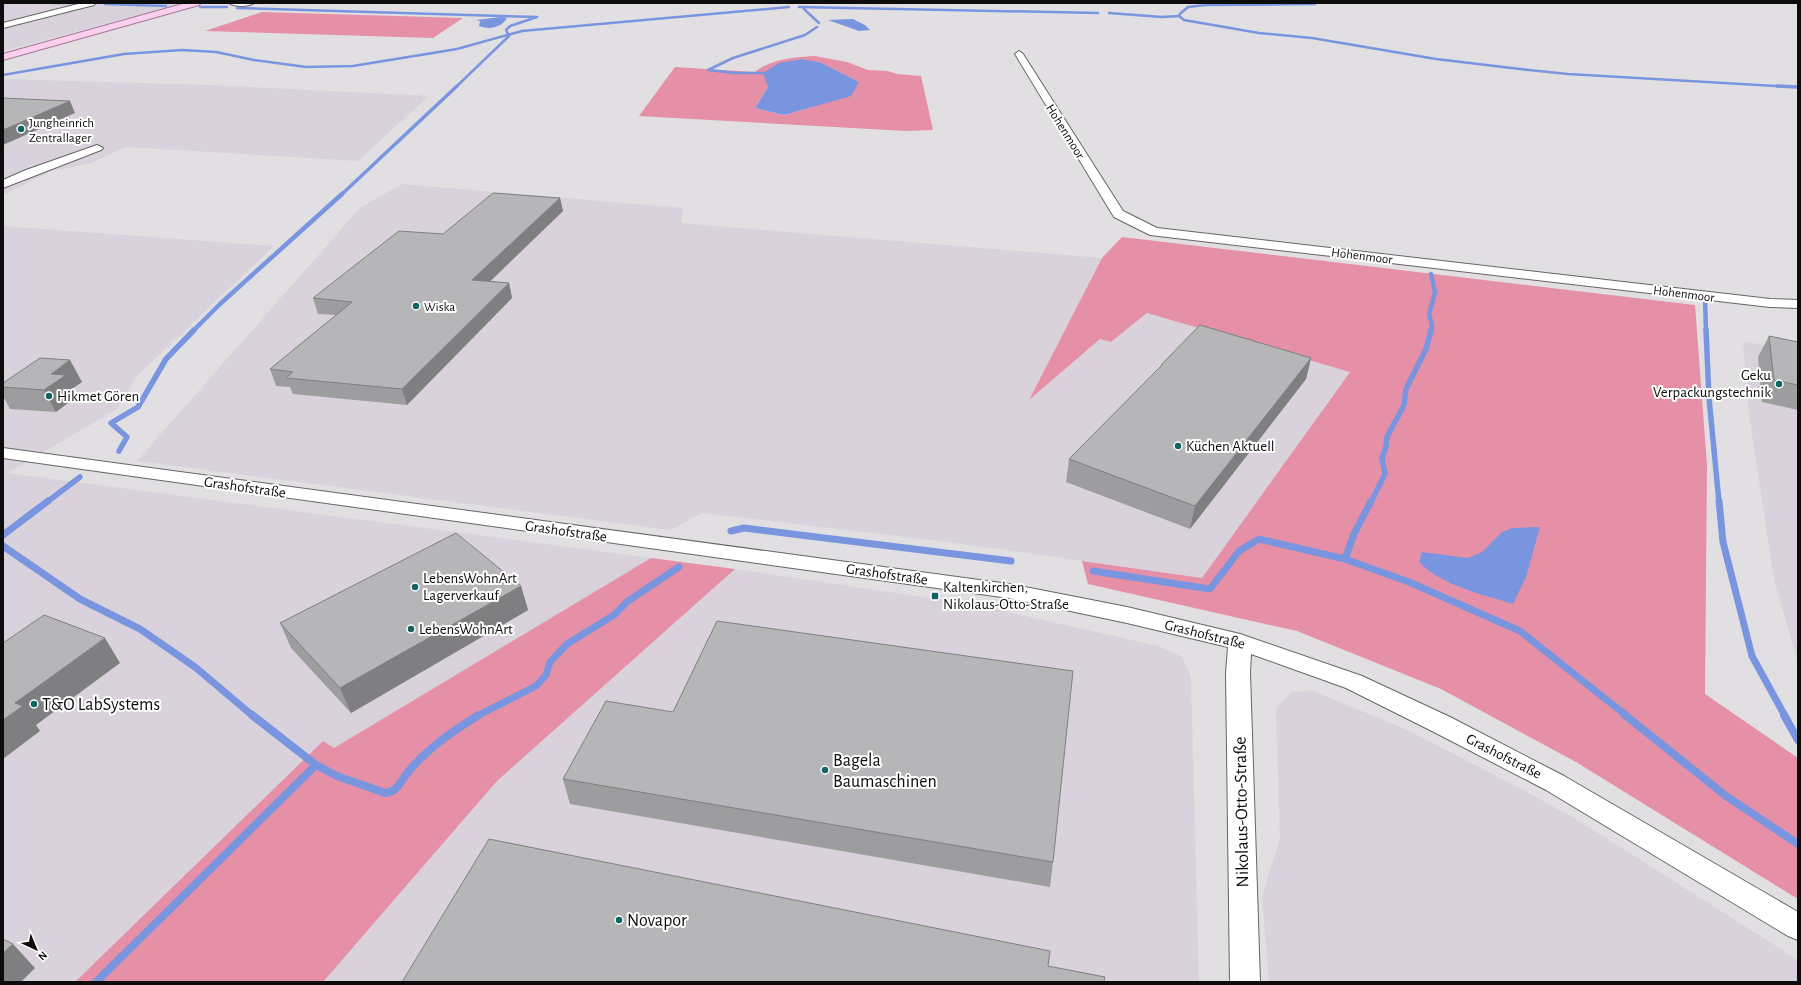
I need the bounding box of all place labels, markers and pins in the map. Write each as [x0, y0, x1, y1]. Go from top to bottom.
place label: Jungheinrich Zentrallager [29, 117, 94, 145]
marker: Jungheinrich Zentrallager [16, 124, 26, 134]
marker: Wiska [411, 301, 421, 311]
place label: Wiska [424, 301, 455, 314]
place label: Geku Verpackungstechnik [1653, 368, 1771, 400]
marker: Geku Verpackungstechnik [1774, 379, 1784, 389]
place label: Hikmet Gören [57, 389, 139, 404]
marker: Hikmet Gören [44, 391, 54, 401]
place label: Küchen Aktuell [1186, 439, 1275, 454]
marker: Küchen Aktuell [1173, 441, 1183, 451]
place label: LebensWohnArt Lagerverkauf [423, 571, 517, 603]
place label: Kaltenkirchen, Nikolaus-Otto-Straße [943, 580, 1069, 612]
marker: LebensWohnArt Lagerverkauf [410, 582, 420, 592]
marker: Kaltenkirchen, Nikolaus-Otto-Straße [930, 591, 940, 601]
place label: LebensWohnArt [419, 622, 513, 637]
marker: LebensWohnArt [406, 624, 416, 634]
place label: T&O LabSystems [42, 696, 160, 714]
marker: T&O LabSystems [29, 699, 39, 709]
place label: Bagela Baumaschinen [833, 752, 937, 791]
marker: Bagela Baumaschinen [820, 765, 830, 775]
place label: Novapor [627, 912, 687, 930]
marker: Novapor [614, 915, 624, 925]

